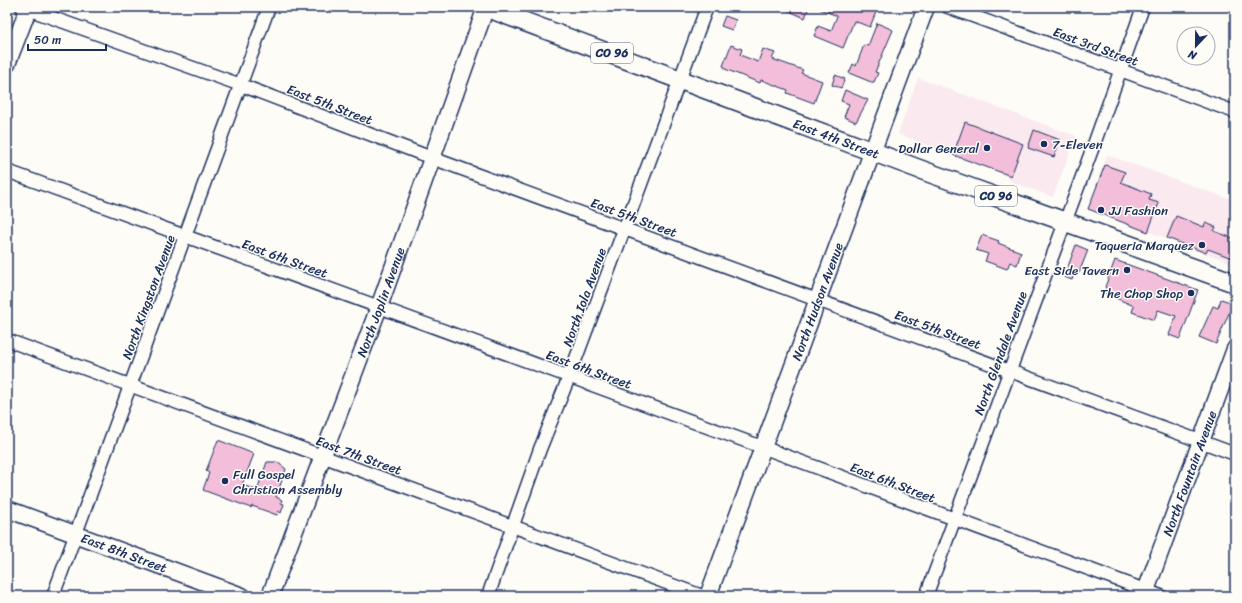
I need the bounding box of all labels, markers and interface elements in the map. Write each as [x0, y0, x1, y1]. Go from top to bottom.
street label: East 3rd Street [1050, 20, 1142, 73]
scale bar [28, 26, 106, 52]
north arrow [1176, 26, 1216, 66]
text: 50 m [34, 29, 61, 51]
road number: CO 96 [591, 43, 633, 63]
text: N [1185, 44, 1200, 65]
street label: East 5th Street [284, 78, 376, 132]
street label: East 4th Street [790, 112, 883, 165]
place label: 7-Eleven [1052, 133, 1103, 156]
place label: Dollar General [898, 137, 979, 160]
marker: 7-Eleven [1039, 139, 1049, 149]
marker: Dollar General [982, 143, 992, 153]
road number: CO 96 [975, 186, 1017, 206]
street label: East 5th Street [587, 191, 681, 244]
place label: JJ Fashion [1108, 199, 1168, 222]
marker: JJ Fashion [1096, 205, 1106, 215]
street label: North Kingston Avenue [115, 232, 182, 363]
street label: East 6th Street [239, 232, 331, 285]
place label: Taqueria Marquez [1094, 234, 1195, 257]
street label: North Hudson Avenue [785, 239, 850, 364]
marker: Taqueria Marquez [1197, 240, 1207, 250]
street label: North Joplin Avenue [350, 244, 411, 361]
street label: North Iola Avenue [556, 245, 613, 350]
place label: East Side Tavern [1025, 259, 1119, 282]
marker: East Side Tavern [1122, 265, 1132, 275]
place label: The Chop Shop [1100, 282, 1183, 305]
street label: North Glendale Avenue [967, 288, 1034, 418]
marker: The Chop Shop [1186, 288, 1196, 298]
street label: East 5th Street [891, 303, 985, 356]
street label: East 6th Street [543, 343, 635, 396]
street label: North Fountain Avenue [1156, 407, 1224, 539]
street label: East 7th Street [313, 429, 405, 482]
street label: East 6th Street [847, 456, 939, 509]
place label: Full Gospel Christian Assembly [233, 463, 343, 501]
marker: Full Gospel Christian Assembly [220, 476, 230, 486]
street label: East 8th Street [78, 526, 171, 579]

